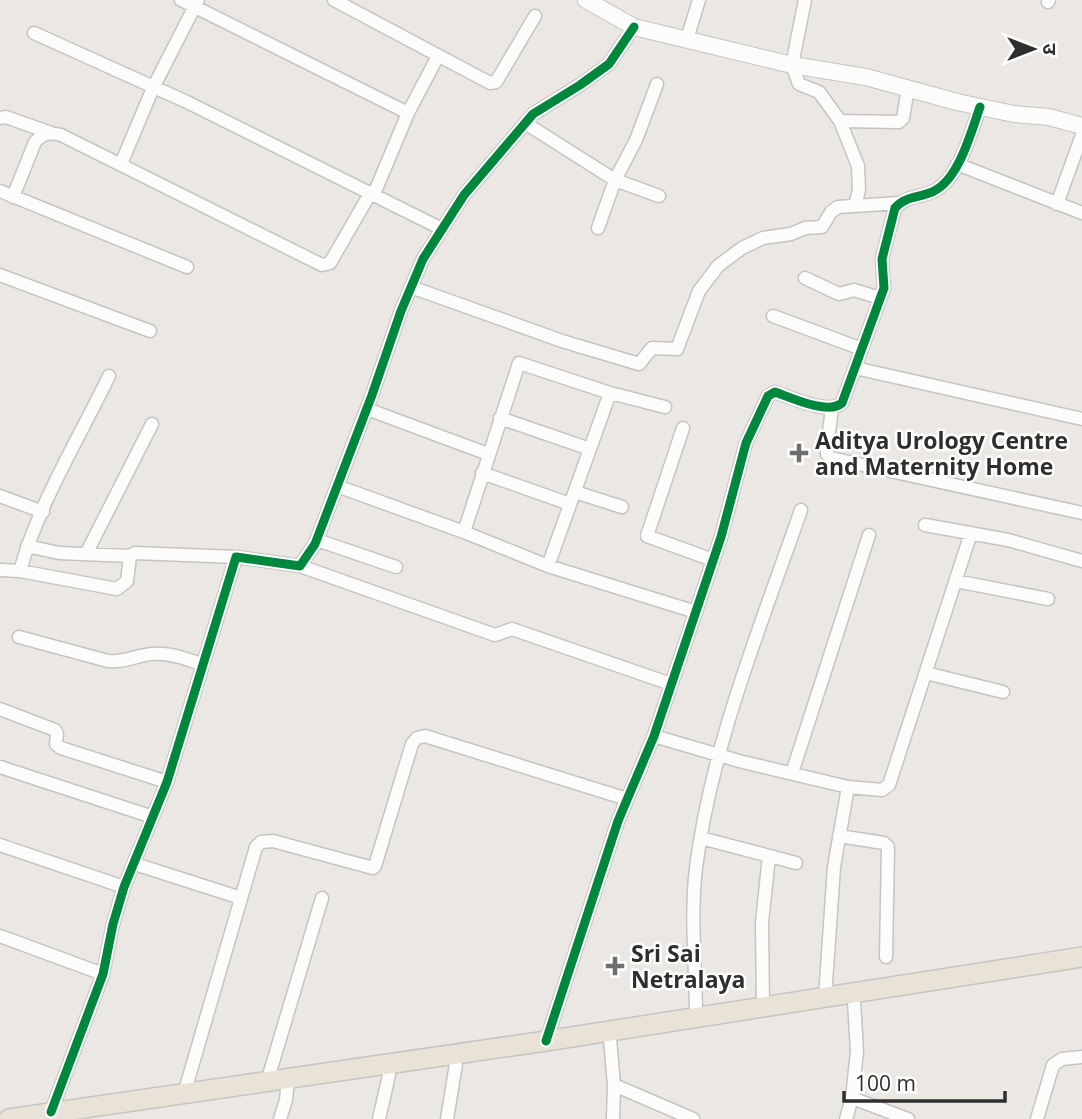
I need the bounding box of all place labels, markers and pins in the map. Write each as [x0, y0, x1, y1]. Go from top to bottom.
place label: Aditya Urology Centre and Maternity Home [815, 424, 1068, 482]
marker: Aditya Urology Centre and Maternity Home [789, 443, 809, 463]
place label: Sri Sai Netralaya [631, 937, 746, 995]
marker: Sri Sai Netralaya [605, 956, 625, 976]

